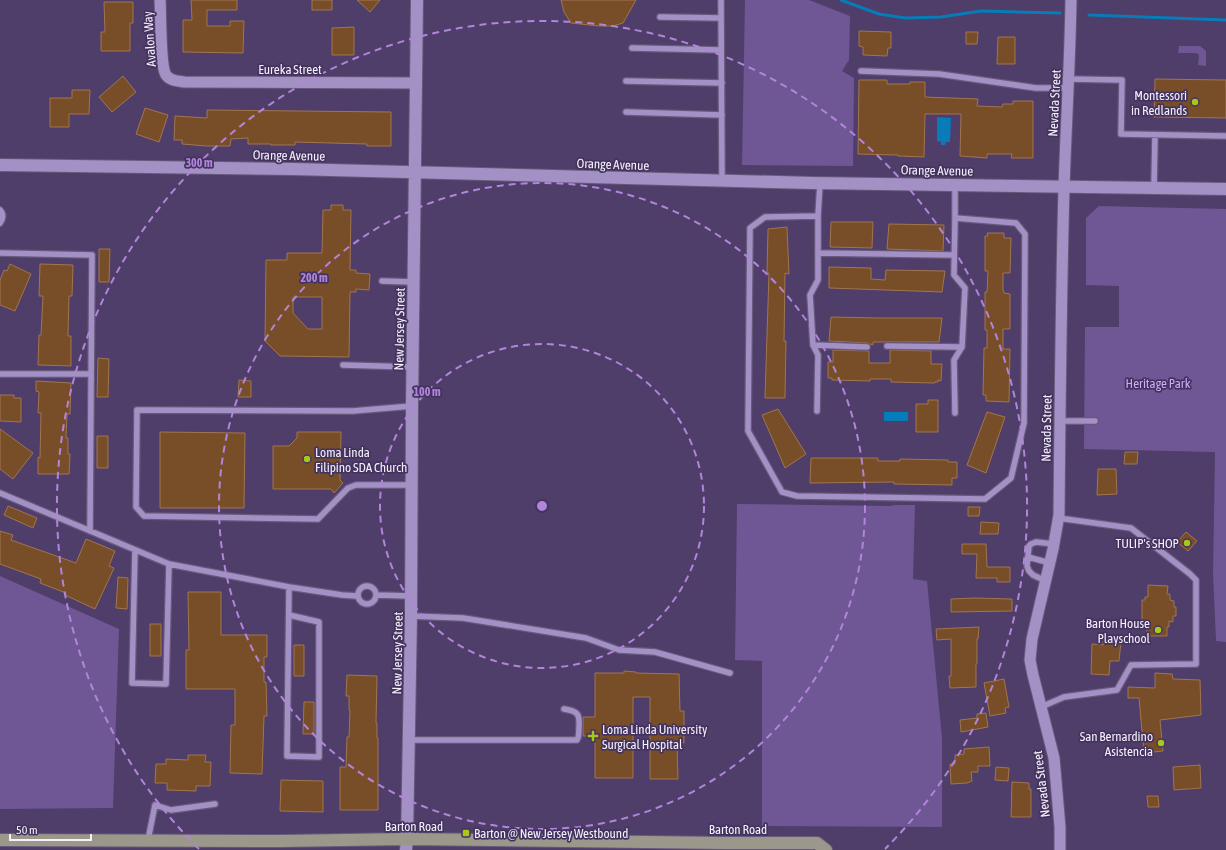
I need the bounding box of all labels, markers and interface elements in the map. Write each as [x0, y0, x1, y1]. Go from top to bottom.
street label: Avalon Way [140, 10, 159, 67]
street label: Eureka Street [258, 62, 322, 77]
street label: Nevada Street [1045, 69, 1064, 137]
place label: Montessori in Redlands [1131, 88, 1187, 118]
marker: Montessori in Redlands [1190, 97, 1200, 107]
street label: Orange Avenue [253, 147, 325, 164]
text: 300 m [185, 156, 213, 170]
street label: Orange Avenue [576, 156, 650, 173]
street label: Orange Avenue [901, 162, 973, 179]
text: 200 m [300, 271, 328, 285]
street label: New Jersey Street [391, 287, 408, 371]
park label: Heritage Park [1126, 376, 1191, 391]
text: 100 m [413, 385, 441, 399]
street label: Nevada Street [1038, 394, 1055, 462]
place label: Loma Linda Filipino SDA Church [315, 445, 407, 475]
marker: Loma Linda Filipino SDA Church [302, 454, 312, 464]
centre of rings [535, 499, 549, 513]
place label: TULIP's SHOP [1115, 536, 1179, 551]
marker: TULIP's SHOP [1182, 538, 1192, 548]
street label: New Jersey Street [389, 611, 406, 695]
place label: Barton House Playschool [1086, 616, 1151, 646]
marker: Barton House Playschool [1153, 625, 1163, 635]
place label: Loma Linda University Surgical Hospital [602, 722, 708, 752]
place label: San Bernardino Asistencia [1080, 729, 1153, 759]
marker: Loma Linda University Surgical Hospital [587, 730, 599, 742]
marker: San Bernardino Asistencia [1156, 738, 1166, 748]
street label: Nevada Street [1030, 749, 1053, 818]
scale bar [10, 816, 91, 842]
street label: Barton Road [385, 819, 443, 834]
street label: Barton Road [709, 822, 767, 837]
text: 50 m [16, 823, 38, 837]
place label: Barton @ New Jersey Westbound [474, 826, 628, 841]
marker: Barton @ New Jersey Westbound [461, 828, 471, 838]

